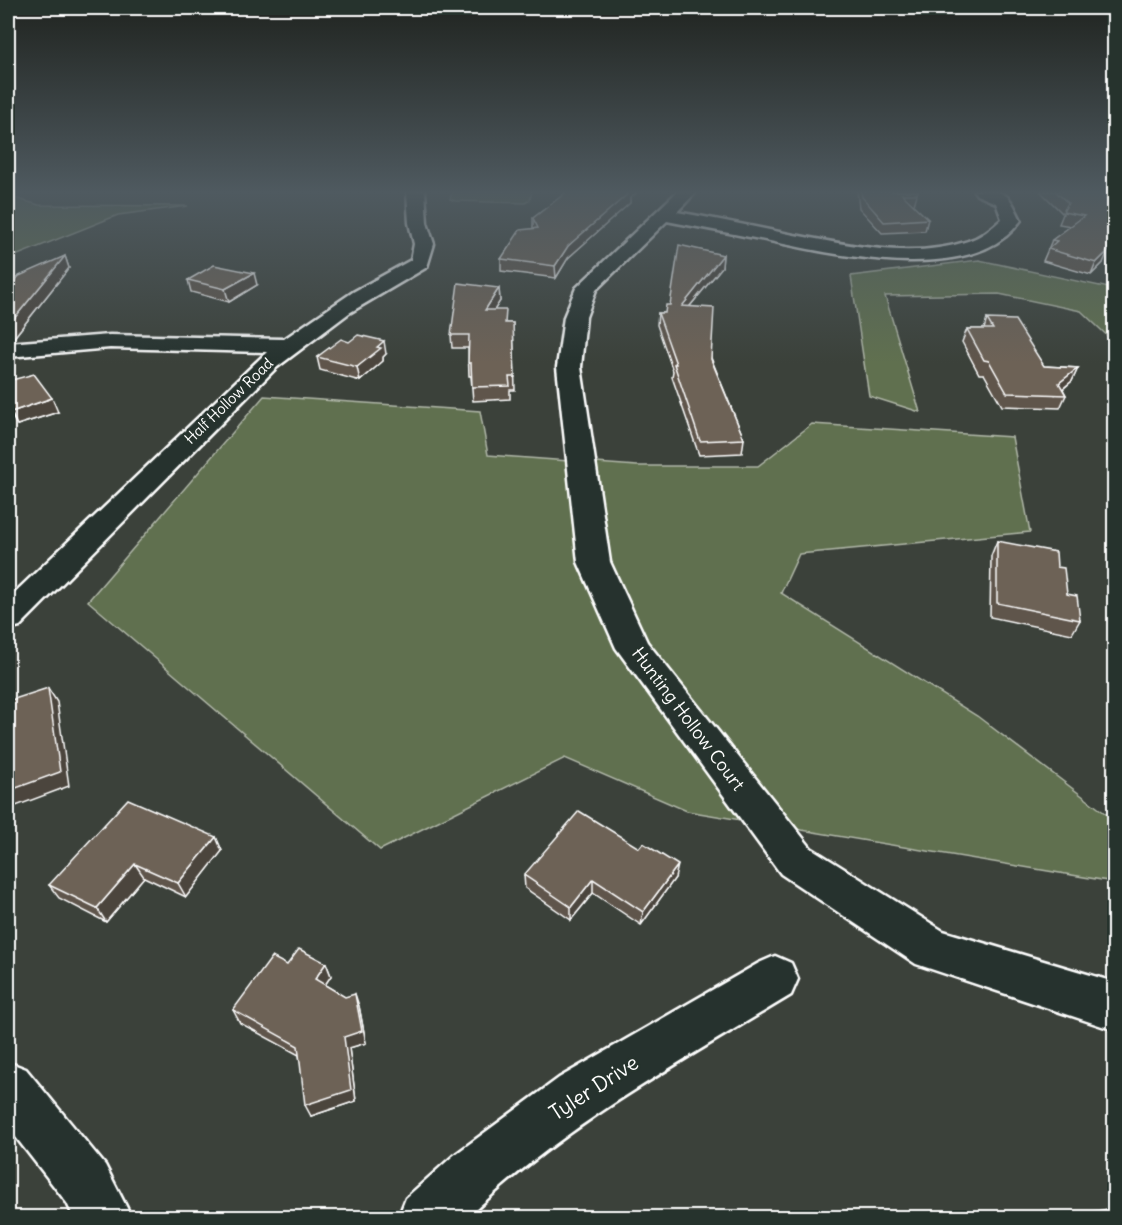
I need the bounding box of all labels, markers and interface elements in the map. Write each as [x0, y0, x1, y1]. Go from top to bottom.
street label: Half Hollow Road [180, 353, 277, 448]
street label: Hunting Hollow Court [627, 642, 750, 795]
street label: Tyler Drive [544, 1049, 643, 1126]

